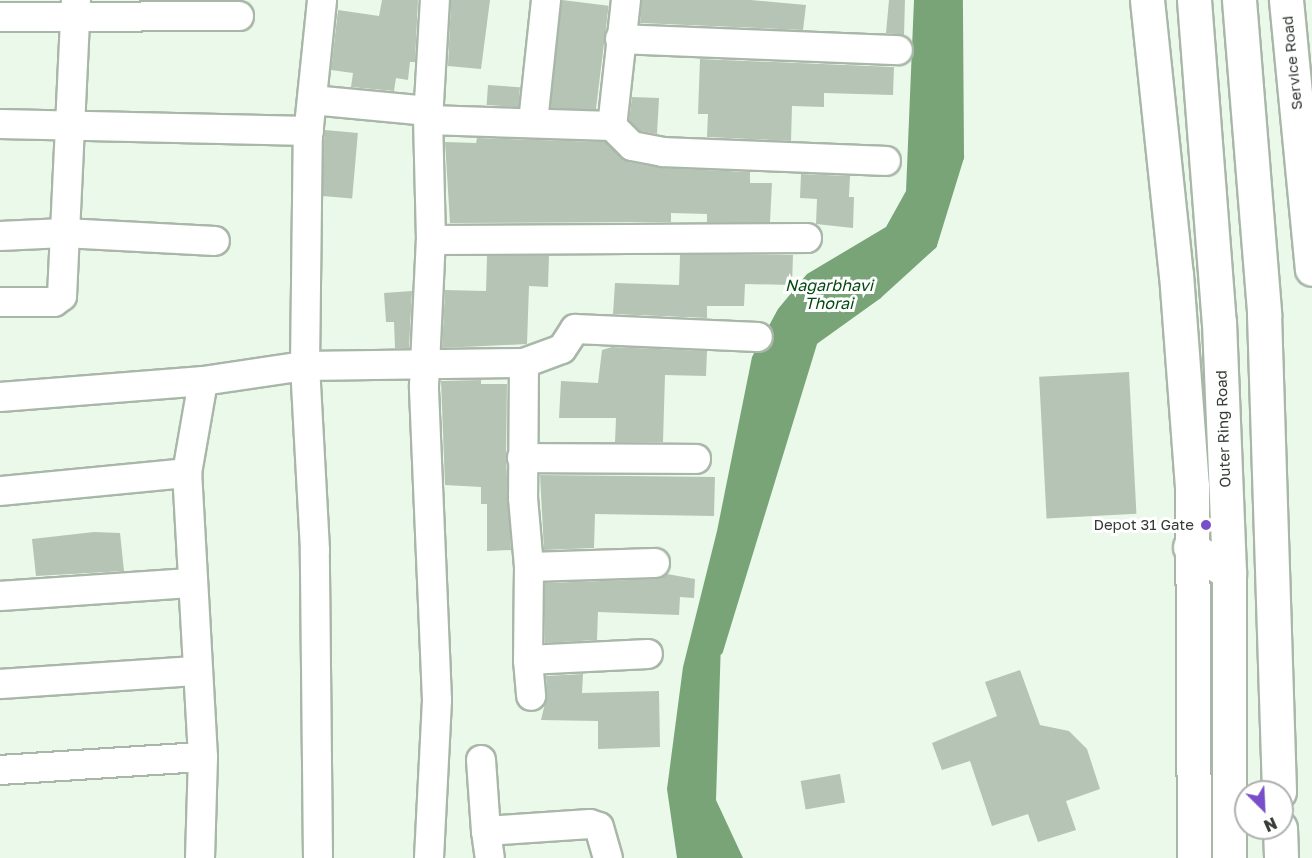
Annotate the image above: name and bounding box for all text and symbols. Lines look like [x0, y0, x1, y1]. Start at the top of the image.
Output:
street label: Service Road [1278, 15, 1306, 111]
water label: Nagarbhavi Thorai [785, 275, 873, 313]
street label: Outer Ring Road [1212, 370, 1234, 488]
place label: Depot 31 Gate [1093, 516, 1194, 534]
marker: Depot 31 Gate [1199, 518, 1213, 532]
north arrow [1234, 780, 1294, 840]
text: N [1261, 813, 1280, 836]

